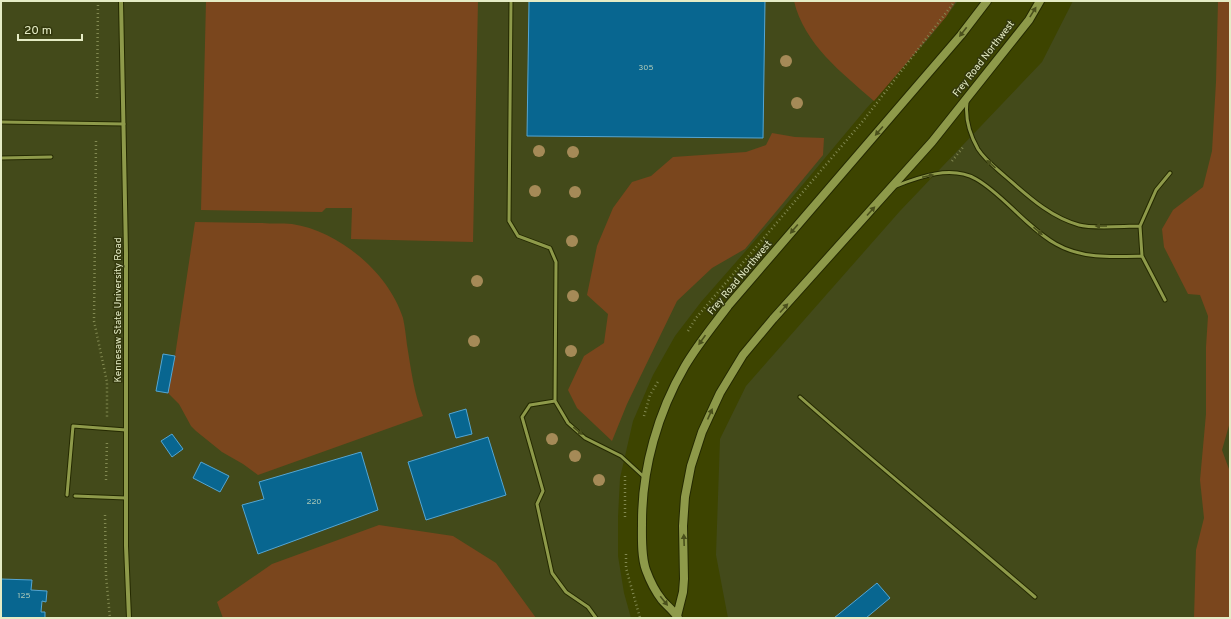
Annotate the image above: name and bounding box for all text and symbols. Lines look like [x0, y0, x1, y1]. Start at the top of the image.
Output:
one-way arrow [1030, 6, 1037, 18]
scale bar [18, 16, 82, 42]
street label: Frey Road Northwest [950, 18, 1018, 100]
text: 20 m [24, 23, 52, 39]
one-way arrow [959, 27, 968, 38]
house number: 305 [639, 63, 653, 73]
one-way arrow [874, 126, 883, 136]
one-way arrow [986, 159, 996, 169]
one-way arrow [921, 172, 934, 178]
one-way arrow [866, 206, 875, 216]
one-way arrow [1094, 223, 1107, 229]
one-way arrow [790, 224, 799, 235]
one-way arrow [1032, 226, 1043, 235]
street label: Kennesaw State University Road [112, 237, 125, 383]
street label: Frey Road Northwest [705, 238, 775, 318]
one-way arrow [779, 303, 788, 312]
one-way arrow [698, 335, 706, 345]
one-way arrow [707, 408, 713, 419]
one-way arrow [573, 427, 583, 436]
house number: 220 [307, 497, 321, 507]
one-way arrow [681, 533, 687, 546]
house number: 125 [18, 591, 30, 601]
one-way arrow [659, 595, 668, 606]

